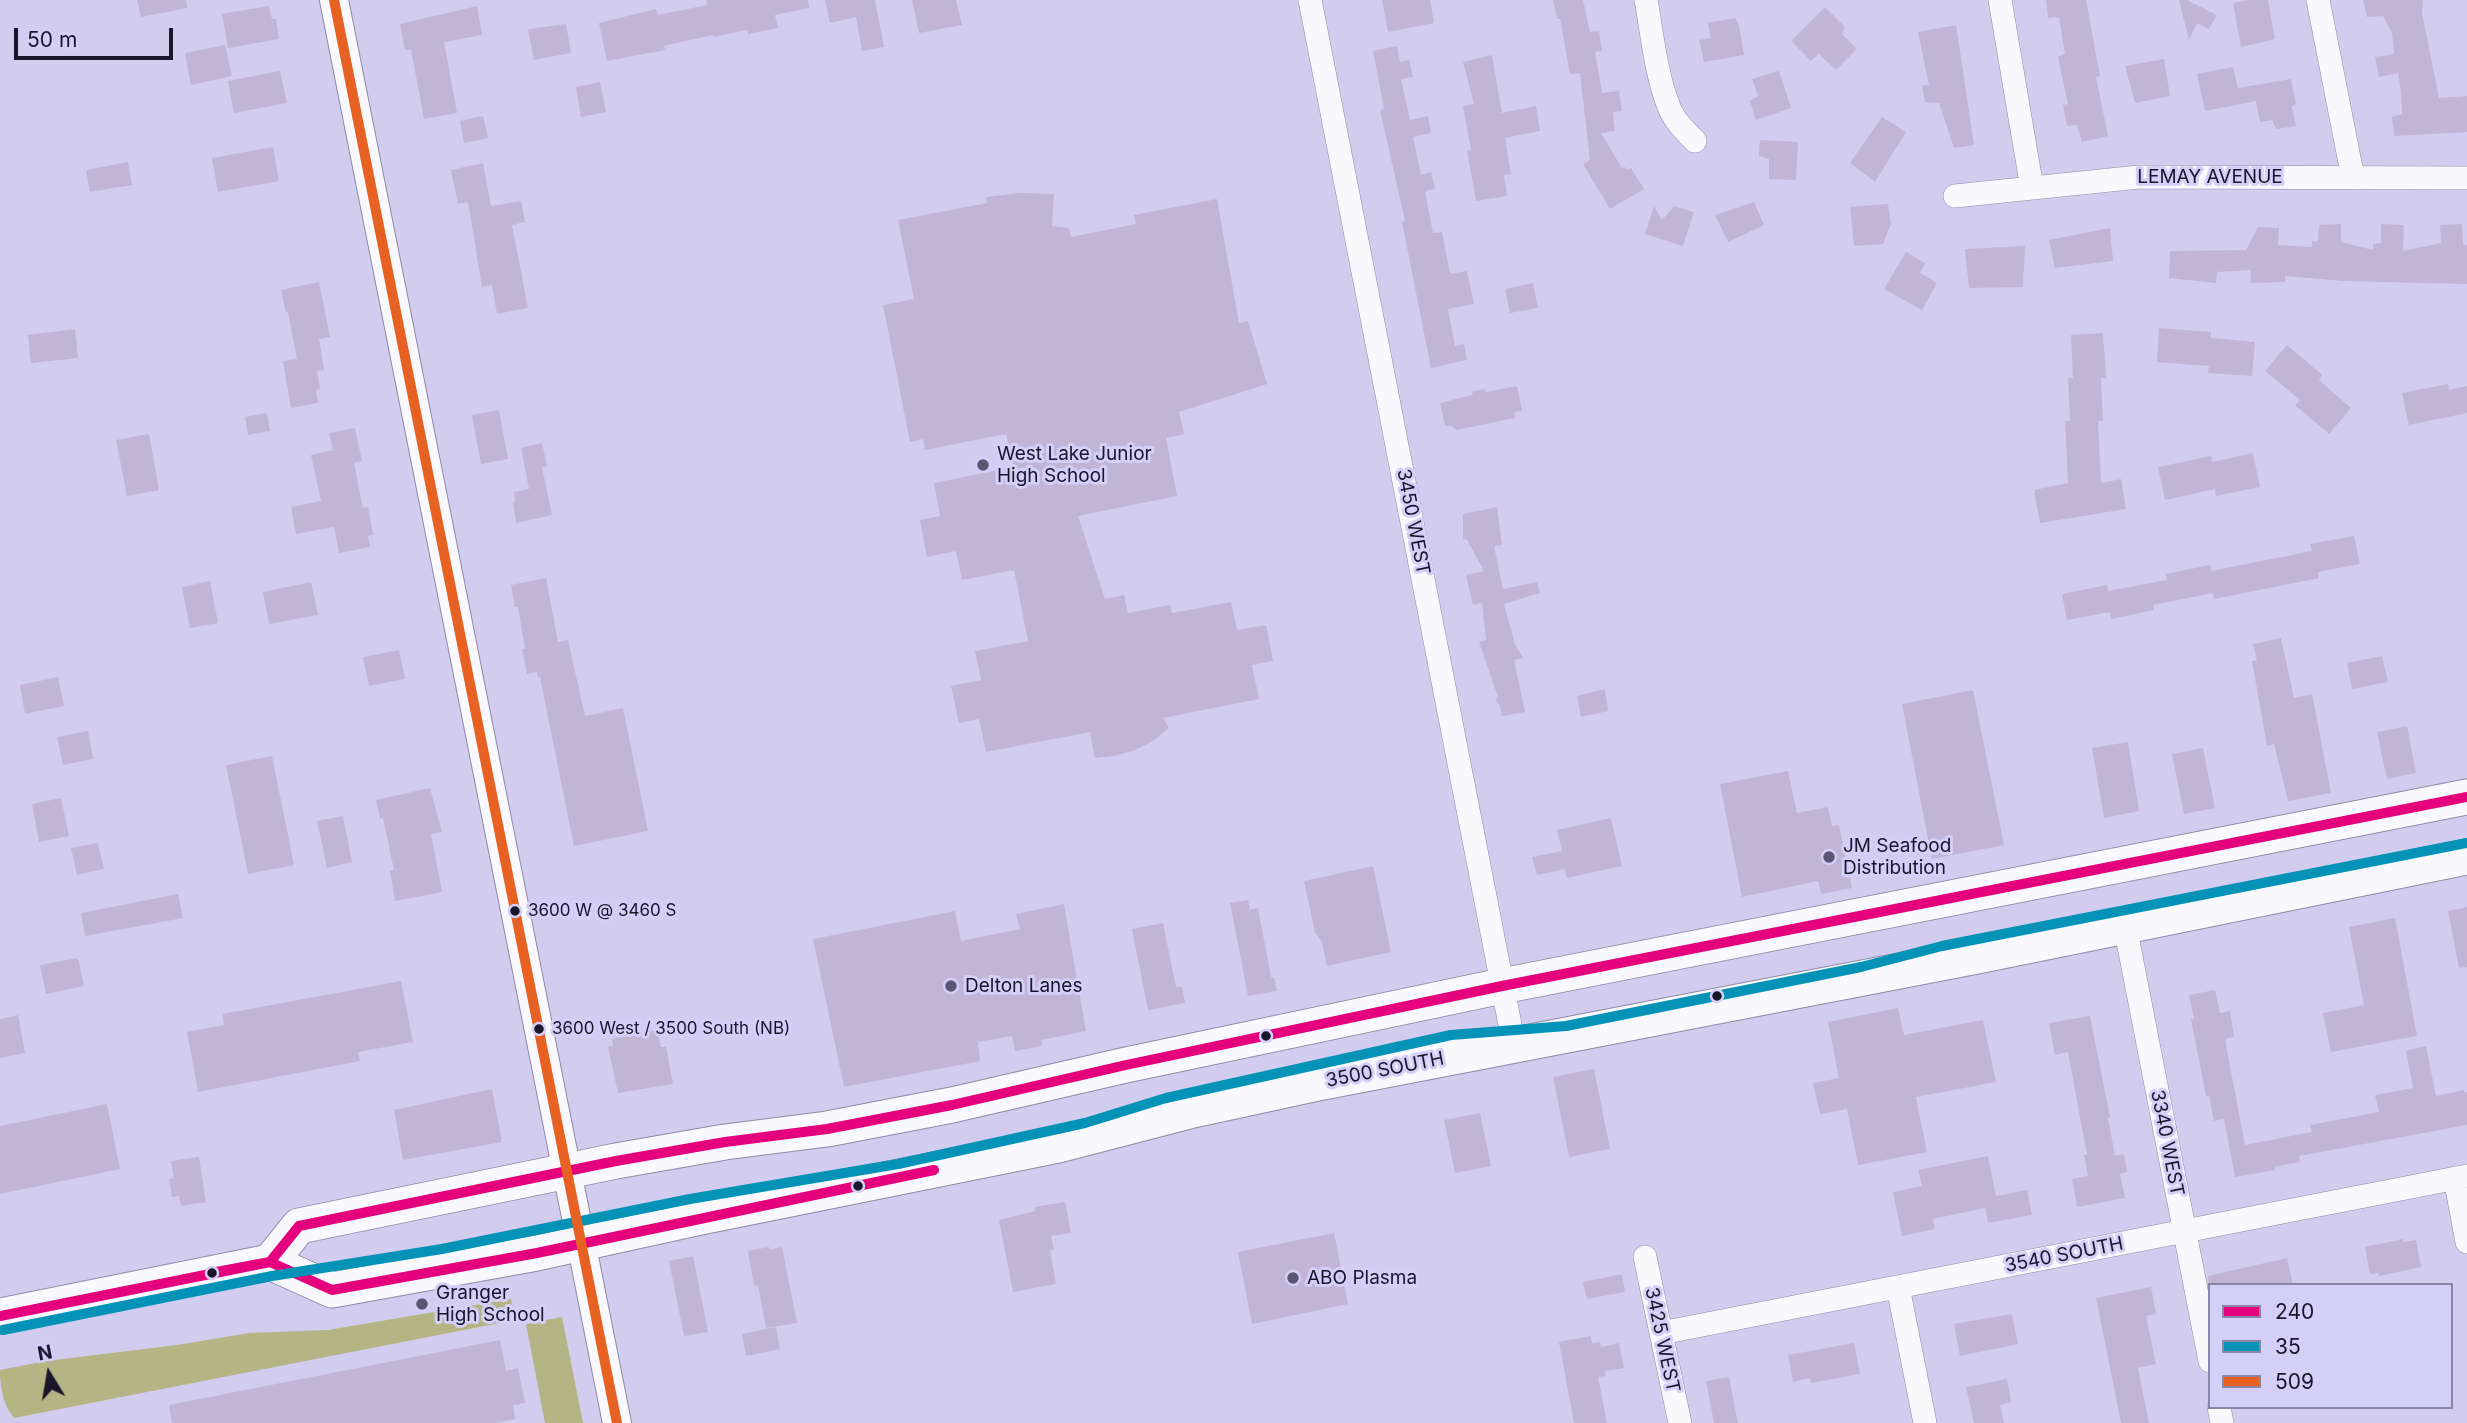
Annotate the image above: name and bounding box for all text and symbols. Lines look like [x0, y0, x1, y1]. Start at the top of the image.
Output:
scale bar [18, 14, 177, 58]
text: 50 m [27, 27, 77, 52]
street label: LEMAY AVENUE [2137, 166, 2283, 188]
place label: West Lake Junior High School [997, 443, 1152, 487]
marker: West Lake Junior High School [975, 457, 991, 473]
street label: 3450 WEST [1392, 467, 1434, 577]
place label: JM Seafood Distribution [1843, 835, 1951, 879]
marker: JM Seafood Distribution [1821, 849, 1837, 865]
place label: 3600 W @ 3460 S [528, 901, 676, 921]
marker: 3600 W @ 3460 S [508, 904, 522, 918]
place label: Delton Lanes [965, 975, 1082, 997]
marker: Delton Lanes [943, 978, 959, 994]
unlabelled marker [1710, 989, 1724, 1003]
place label: 3600 West / 3500 South (NB) [552, 1019, 790, 1039]
marker: 3600 West / 3500 South (NB) [532, 1022, 546, 1036]
unlabelled marker [1259, 1029, 1273, 1043]
street label: 3500 SOUTH [1324, 1047, 1446, 1093]
street label: 3340 WEST [2146, 1088, 2188, 1198]
unlabelled marker [851, 1179, 865, 1193]
street label: 3540 SOUTH [2003, 1232, 2125, 1278]
unlabelled marker [205, 1266, 219, 1280]
place label: ABO Plasma [1307, 1267, 1417, 1289]
marker: ABO Plasma [1285, 1270, 1301, 1286]
place label: Granger High School [436, 1282, 545, 1326]
legend [2208, 1283, 2453, 1409]
street label: 3425 WEST [1640, 1285, 1684, 1395]
marker: Granger High School [414, 1296, 430, 1312]
text: 240 [2275, 1299, 2314, 1324]
text: 35 [2275, 1334, 2301, 1359]
north arrow [14, 1339, 84, 1409]
text: N [36, 1340, 54, 1366]
text: 509 [2275, 1369, 2314, 1394]

